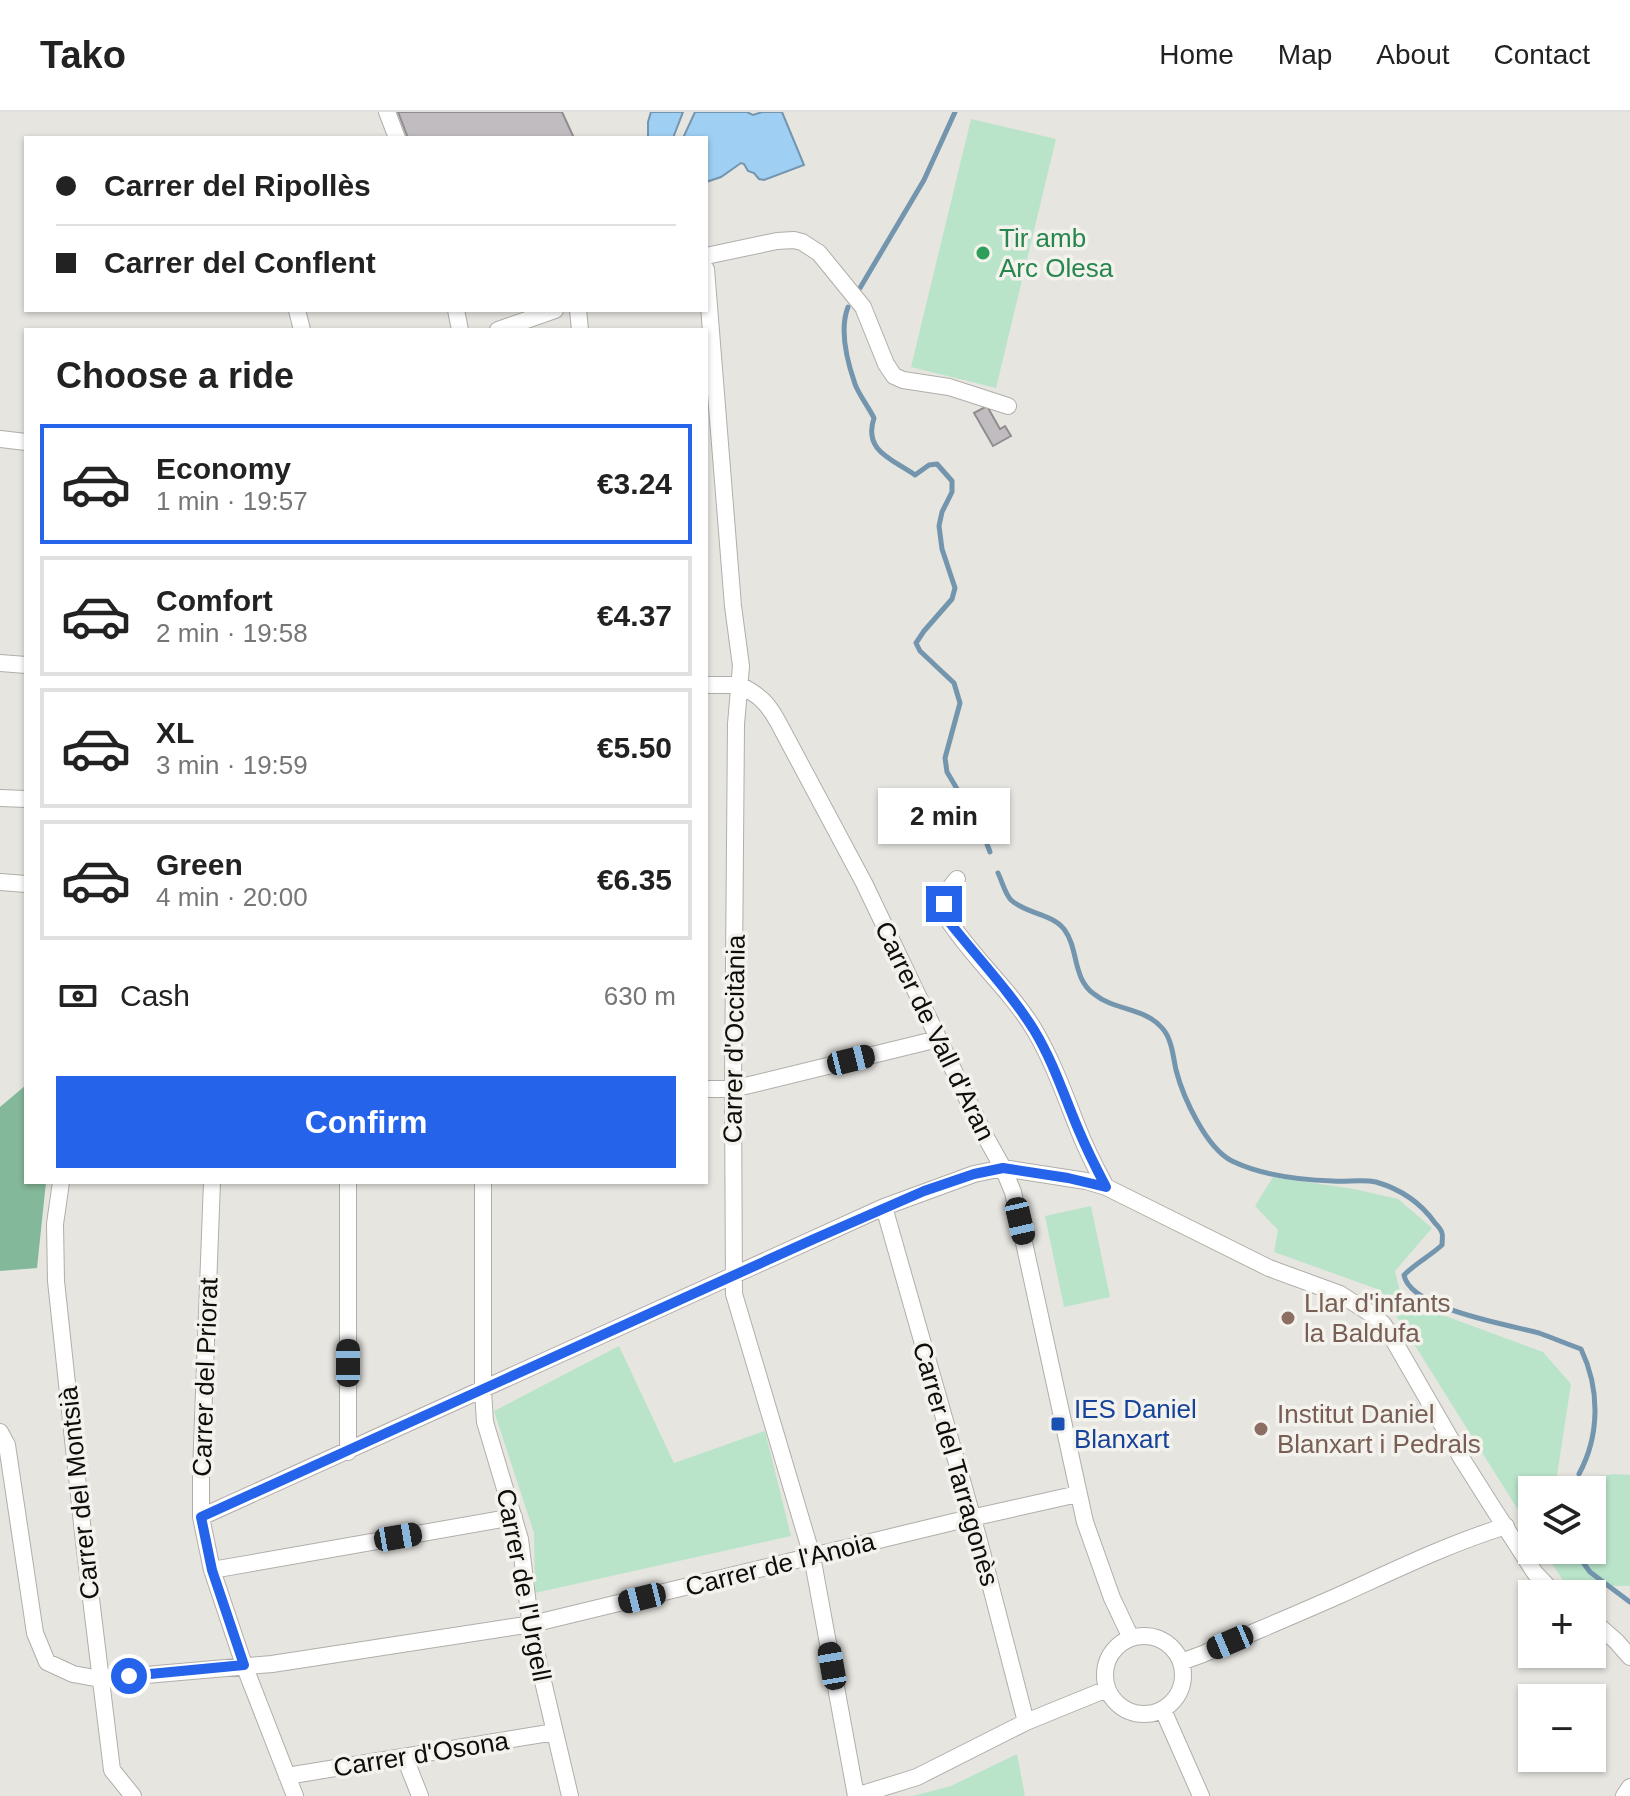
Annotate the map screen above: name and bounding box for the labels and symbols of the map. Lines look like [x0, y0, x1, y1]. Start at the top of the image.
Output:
place label: Tir amb Arc Olesa [999, 223, 1114, 283]
marker: Tir amb Arc Olesa [974, 244, 992, 262]
callout: 2 min [878, 788, 1010, 844]
route end [926, 886, 962, 922]
street label: Carrer de Vall d'Aran [869, 917, 1001, 1145]
street label: Carrer d'Occitània [717, 934, 751, 1144]
car [825, 1043, 877, 1077]
car [1003, 1195, 1037, 1247]
street label: Carrer del Priorat [187, 1276, 223, 1477]
place label: Llar d'infants la Baldufa [1304, 1288, 1451, 1348]
marker: Llar d'infants la Baldufa [1279, 1309, 1297, 1327]
car [336, 1339, 360, 1387]
street label: Carrer del Tarragonès [907, 1339, 1005, 1589]
street label: Carrer del Montsià [53, 1385, 105, 1601]
place label: IES Daniel Blanxart [1074, 1394, 1197, 1454]
place label: Institut Daniel Blanxart i Pedrals [1277, 1399, 1481, 1459]
marker: IES Daniel Blanxart [1049, 1415, 1067, 1433]
marker: Institut Daniel Blanxart i Pedrals [1252, 1420, 1270, 1438]
street label: Carrer de l'Urgell [491, 1486, 557, 1684]
car [372, 1521, 424, 1553]
street label: Carrer de l'Anoia [682, 1526, 878, 1602]
car [616, 1581, 668, 1615]
car [1203, 1622, 1257, 1662]
car [816, 1640, 848, 1692]
route start [111, 1658, 147, 1694]
street label: Carrer d'Osona [331, 1725, 511, 1783]

